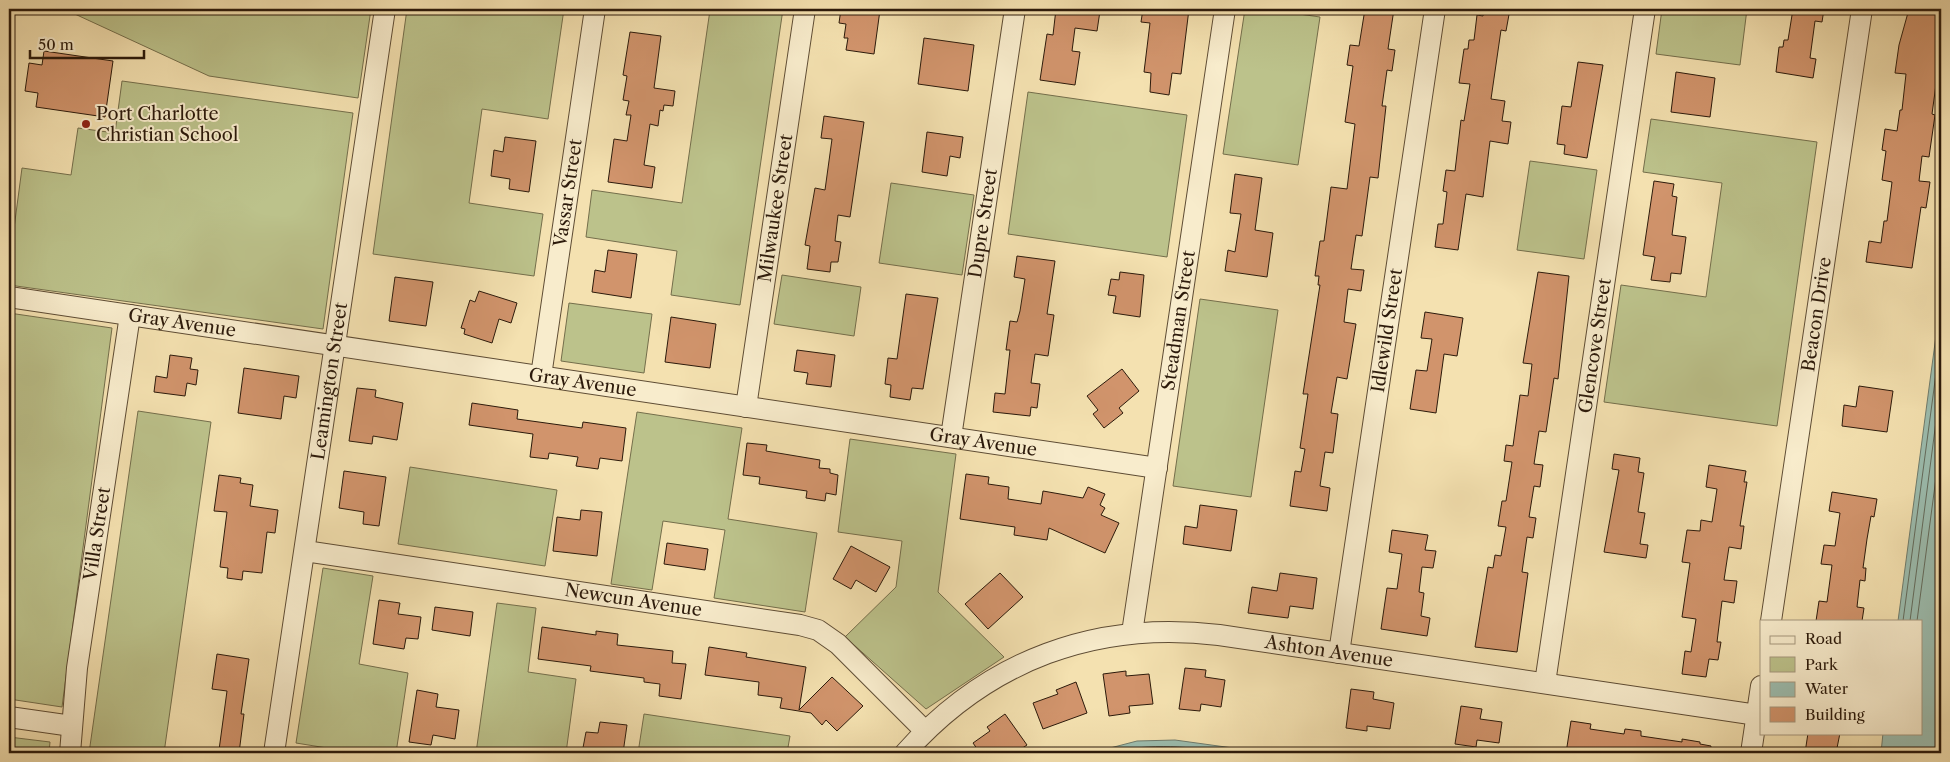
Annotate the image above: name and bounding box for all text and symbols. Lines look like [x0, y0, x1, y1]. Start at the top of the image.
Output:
scale bar [30, 28, 144, 60]
text: 50 m [38, 35, 74, 54]
place label: Port Charlotte Christian School [96, 103, 238, 146]
marker: Port Charlotte Christian School [80, 118, 92, 130]
street label: Milwaukee Street [754, 132, 797, 284]
street label: Vassar Street [549, 137, 587, 250]
street label: Dupre Street [964, 167, 1002, 279]
street label: Steadman Street [1157, 248, 1200, 392]
street label: Beacon Drive [1797, 256, 1836, 373]
street label: Idlewild Street [1367, 266, 1407, 394]
street label: Glencove Street [1574, 276, 1616, 415]
street label: Leamington Street [307, 300, 352, 461]
street label: Gray Avenue [127, 304, 237, 342]
street label: Gray Avenue [527, 364, 638, 401]
street label: Gray Avenue [928, 423, 1039, 461]
street label: Villa Street [79, 485, 115, 583]
street label: Newcun Avenue [563, 579, 704, 621]
legend [1760, 620, 1922, 734]
text: Road [1805, 629, 1842, 648]
street label: Ashton Avenue [1262, 631, 1395, 672]
text: Park [1805, 655, 1839, 674]
text: Water [1804, 679, 1849, 698]
text: Building [1805, 705, 1865, 724]

